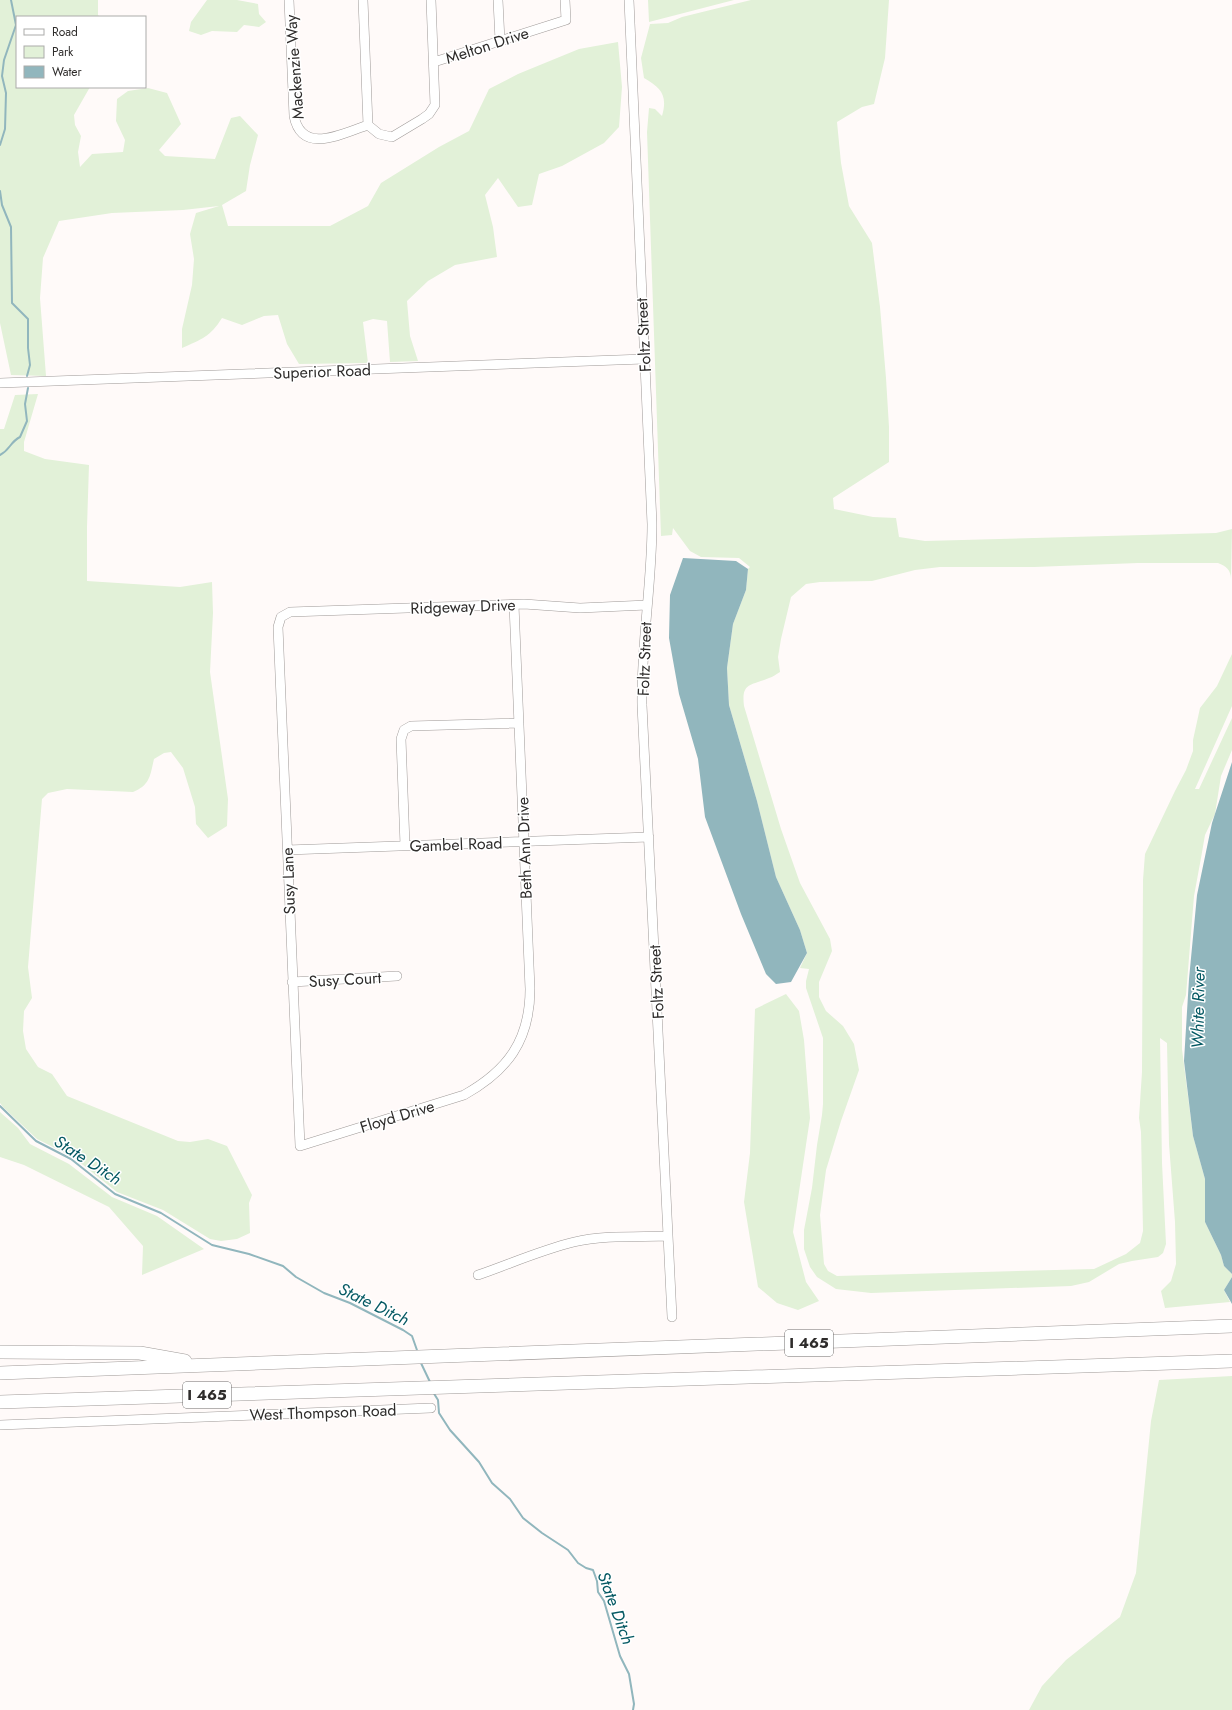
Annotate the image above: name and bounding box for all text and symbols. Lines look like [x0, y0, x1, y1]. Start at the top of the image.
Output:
street label: Mackenzie Way [279, 13, 310, 120]
legend [16, 16, 146, 88]
street label: Melton Drive [443, 21, 532, 70]
text: Road [52, 23, 78, 41]
text: Park [52, 43, 74, 61]
text: Water [52, 63, 83, 81]
street label: Foltz Street [630, 297, 657, 373]
street label: Superior Road [273, 358, 371, 385]
street label: Ridgeway Drive [410, 593, 516, 620]
street label: Foltz Street [632, 621, 657, 696]
street label: Beth Ann Drive [511, 797, 538, 899]
street label: Gambel Road [409, 831, 503, 858]
street label: Susy Lane [276, 847, 301, 915]
street label: Foltz Street [643, 944, 670, 1020]
street label: Susy Court [308, 966, 382, 993]
water label: White River [1185, 966, 1211, 1049]
street label: Floyd Drive [357, 1094, 437, 1139]
water label: State Ditch [50, 1129, 126, 1191]
water label: State Ditch [335, 1277, 413, 1331]
road number: I 465 [785, 1330, 833, 1356]
road number: I 465 [183, 1382, 231, 1408]
street label: West Thompson Road [249, 1398, 397, 1427]
water label: State Ditch [592, 1568, 640, 1648]

